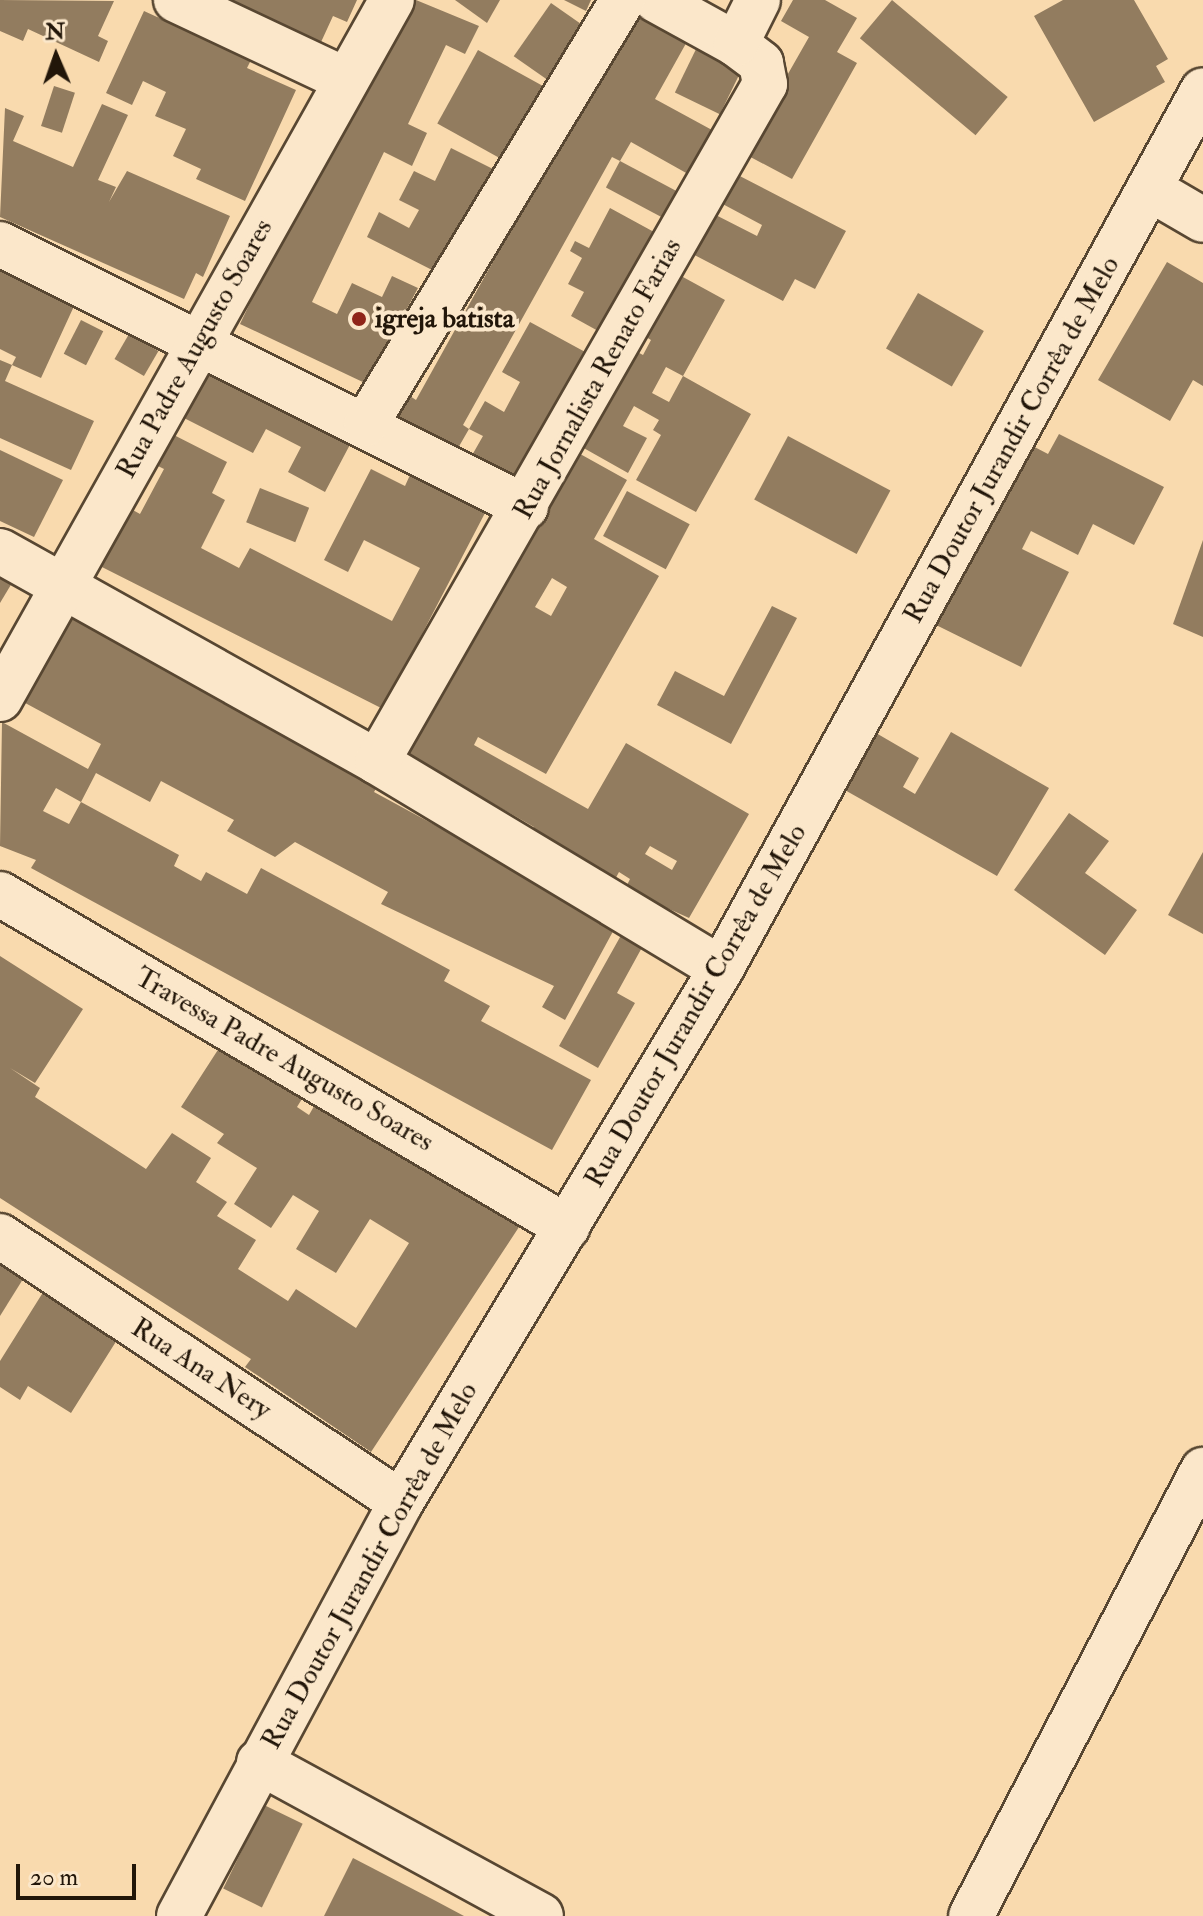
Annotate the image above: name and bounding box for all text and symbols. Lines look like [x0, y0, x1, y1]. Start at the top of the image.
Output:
north arrow [16, 16, 96, 96]
text: N [45, 18, 65, 46]
street label: Rua Padre Augusto Soares [110, 213, 280, 485]
street label: Rua Jornalista Renato Farias [507, 233, 689, 525]
street label: Rua Doutor Jurandir Corrêa de Melo [897, 251, 1127, 629]
place label: igreja batista [375, 302, 514, 336]
marker: igreja batista [350, 310, 368, 328]
street label: Rua Doutor Jurandir Corrêa de Melo [578, 818, 814, 1194]
street label: Travessa Padre Augusto Soares [129, 961, 439, 1159]
street label: Rua Ana Nery [125, 1311, 277, 1427]
street label: Rua Doutor Jurandir Corrêa de Melo [255, 1377, 485, 1755]
scale bar [20, 1848, 140, 1898]
text: 20 m [30, 1862, 78, 1893]

